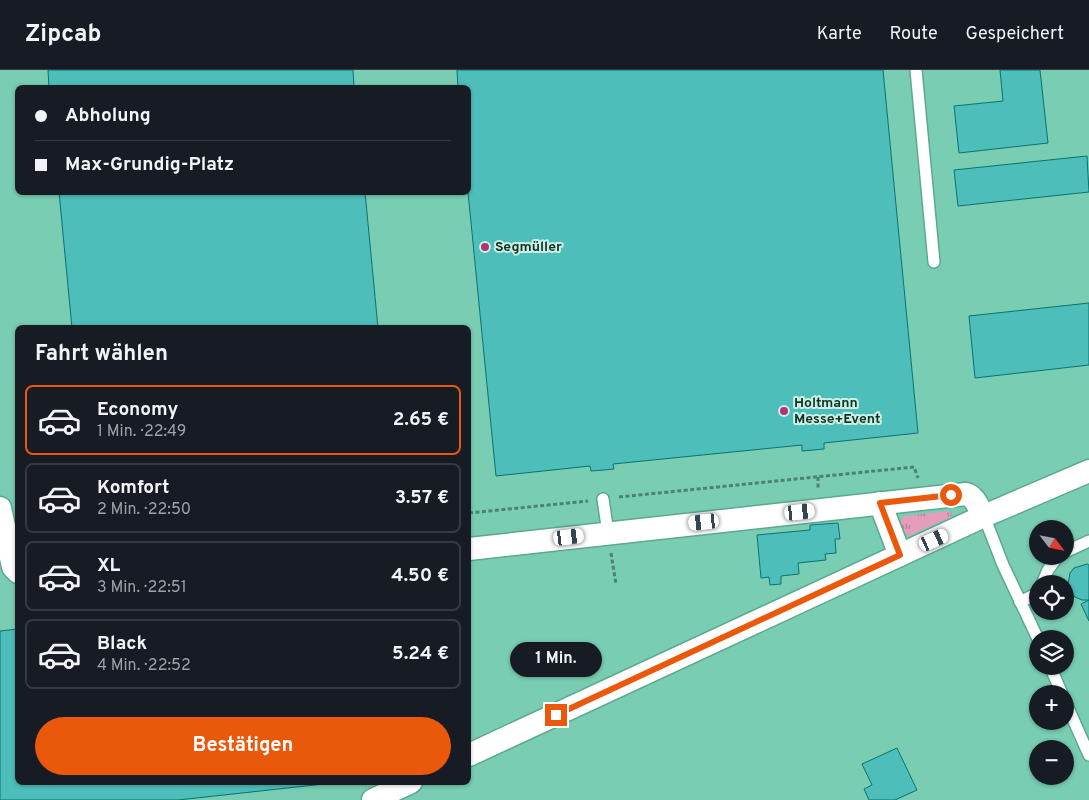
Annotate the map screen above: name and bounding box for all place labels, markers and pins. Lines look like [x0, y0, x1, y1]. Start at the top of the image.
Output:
place label: Segmüller [495, 239, 562, 256]
marker: Segmüller [479, 241, 491, 253]
place label: Holtmann Messe+Event [794, 395, 880, 428]
marker: Holtmann Messe+Event [778, 405, 790, 417]

